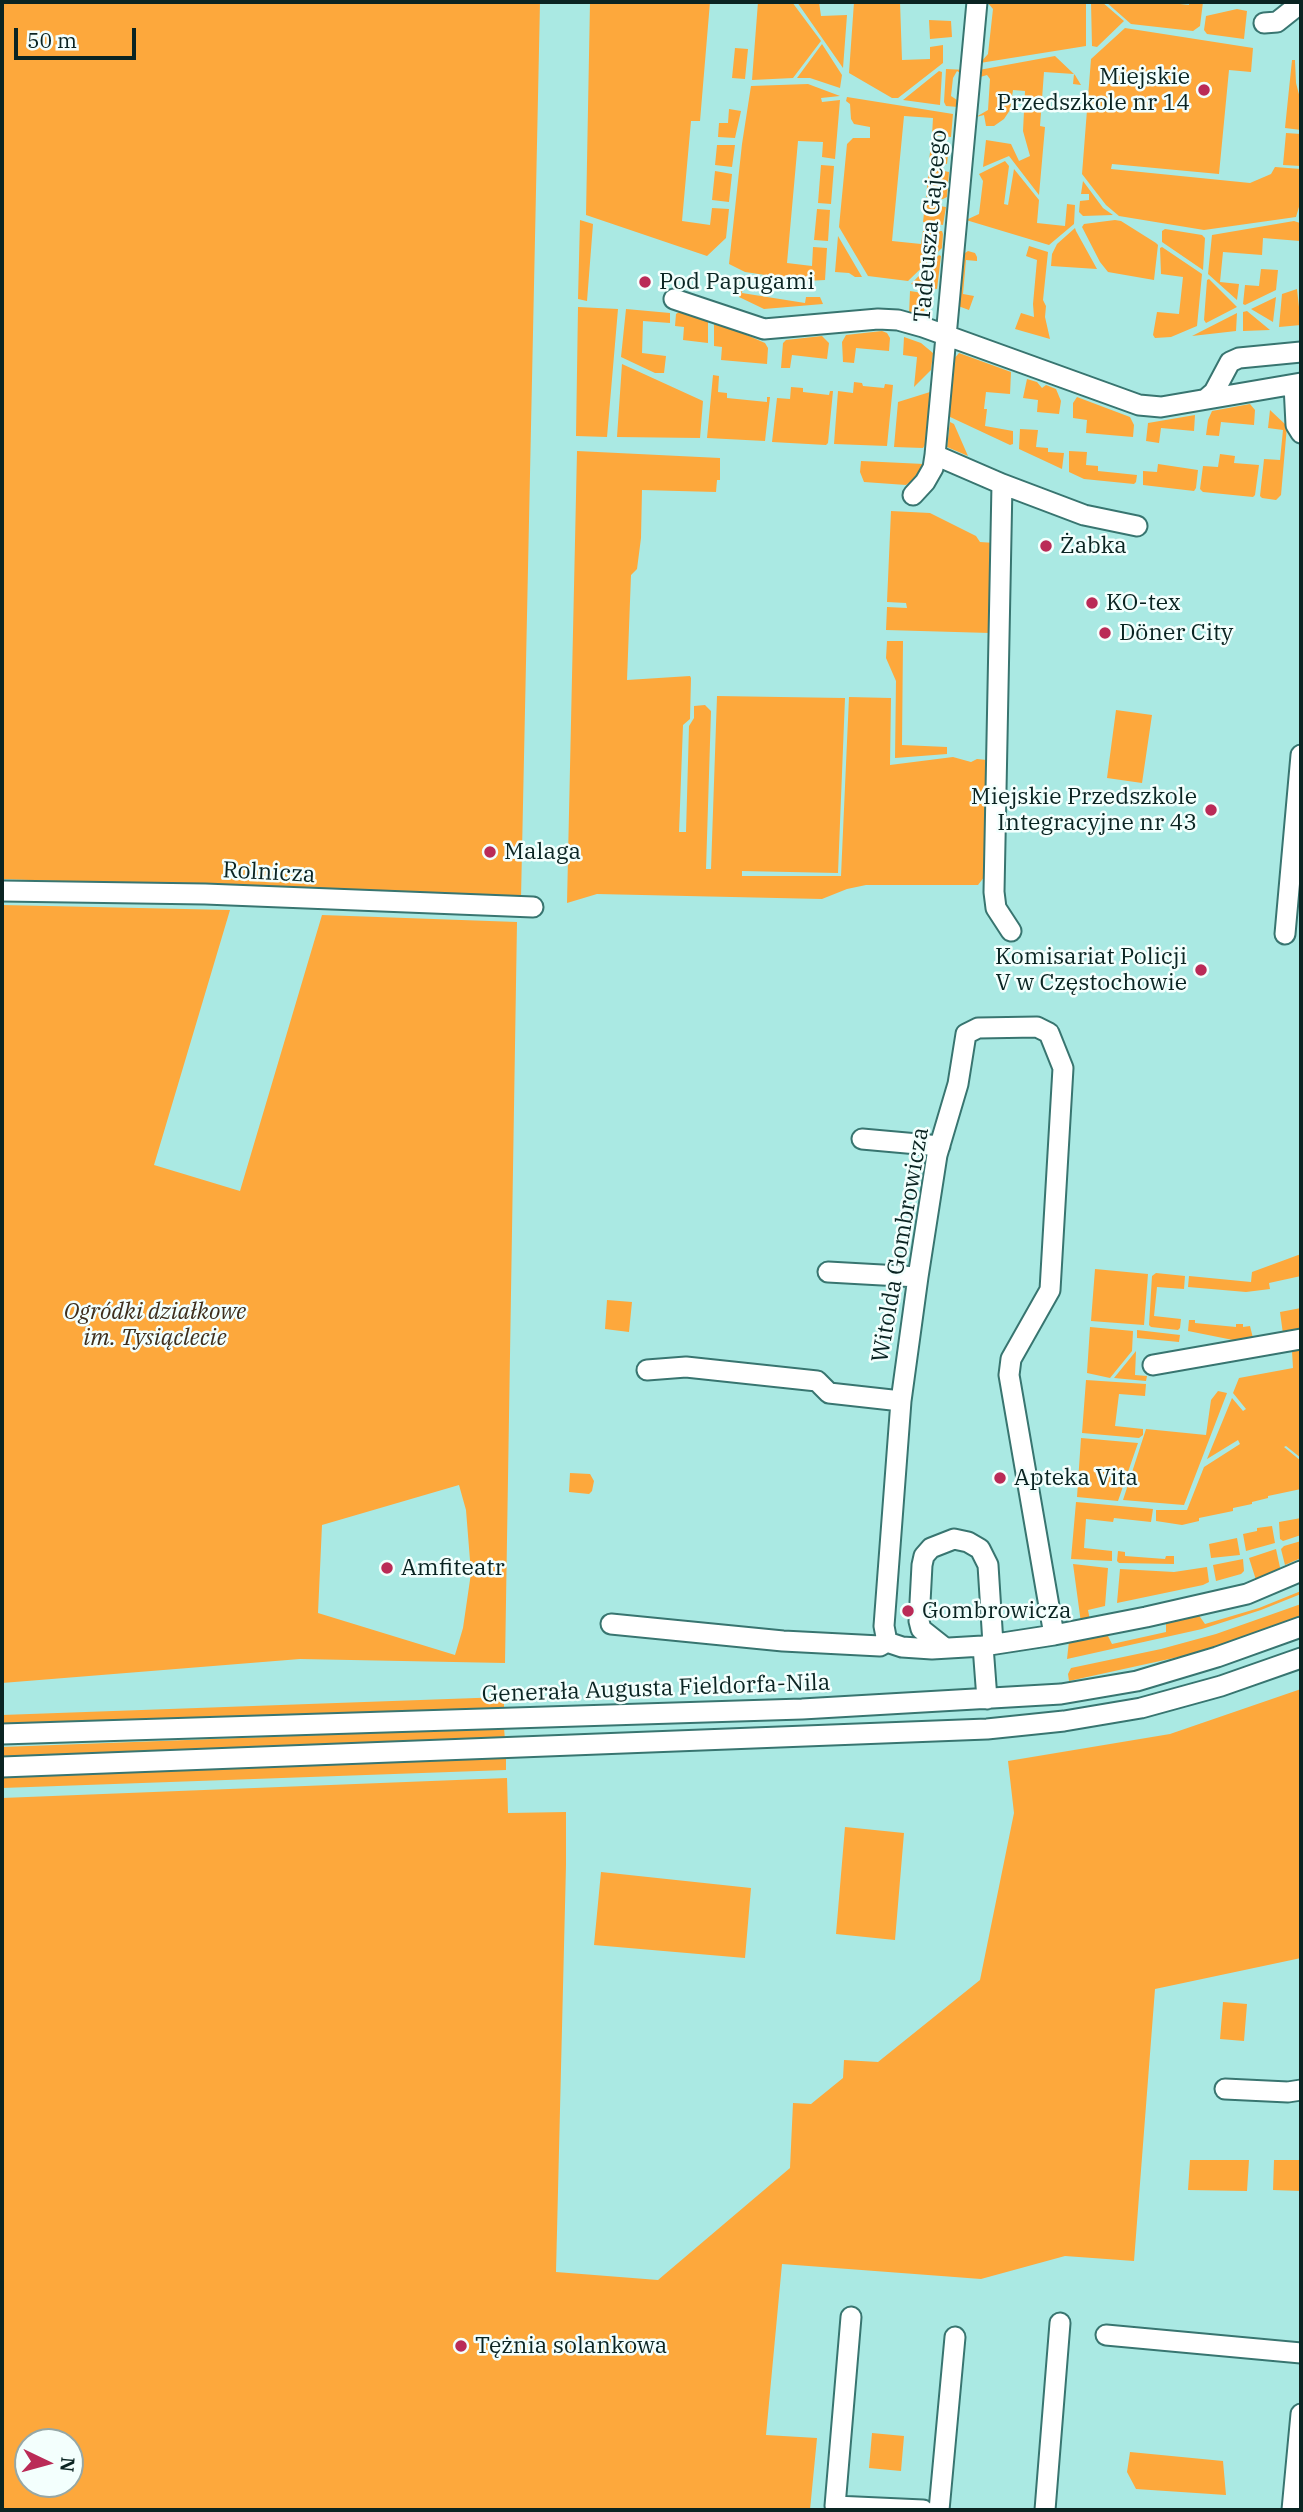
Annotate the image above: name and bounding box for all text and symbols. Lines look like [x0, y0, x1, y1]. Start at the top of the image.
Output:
scale bar [18, 14, 140, 58]
text: 50 m [27, 26, 77, 54]
place label: Miejskie Przedszkole nr 14 [997, 63, 1190, 117]
marker: Miejskie Przedszkole nr 14 [1196, 82, 1212, 98]
street label: Tadeusza Gajcego [909, 129, 953, 323]
place label: Pod Papugami [659, 268, 815, 296]
marker: Pod Papugami [637, 274, 653, 290]
place label: Żabka [1060, 532, 1127, 560]
marker: Żabka [1038, 538, 1054, 554]
place label: KO-tex [1106, 589, 1181, 617]
marker: KO-tex [1084, 595, 1100, 611]
place label: Döner City [1119, 619, 1233, 647]
marker: Döner City [1097, 625, 1113, 641]
place label: Miejskie Przedszkole Integracyjne nr 43 [971, 783, 1197, 837]
marker: Miejskie Przedszkole Integracyjne nr 43 [1203, 802, 1219, 818]
place label: Malaga [504, 838, 581, 866]
marker: Malaga [482, 844, 498, 860]
street label: Rolnicza [222, 857, 316, 889]
place label: Komisariat Policji V w Częstochowie [995, 943, 1187, 997]
marker: Komisariat Policji V w Częstochowie [1193, 962, 1209, 978]
street label: Witolda Gombrowicza [867, 1125, 935, 1365]
park label: Ogródki działkowe im. Tysiąclecie [64, 1298, 246, 1352]
place label: Apteka Vita [1014, 1464, 1138, 1492]
marker: Apteka Vita [992, 1470, 1008, 1486]
place label: Amfiteatr [401, 1554, 505, 1582]
marker: Amfiteatr [379, 1560, 395, 1576]
place label: Gombrowicza [922, 1597, 1071, 1625]
marker: Gombrowicza [900, 1603, 916, 1619]
street label: Generała Augusta Fieldorfa-Nila [481, 1669, 831, 1709]
place label: Tężnia solankowa [475, 2332, 667, 2360]
marker: Tężnia solankowa [453, 2338, 469, 2354]
north arrow [14, 2428, 84, 2498]
text: N [55, 2456, 81, 2473]

